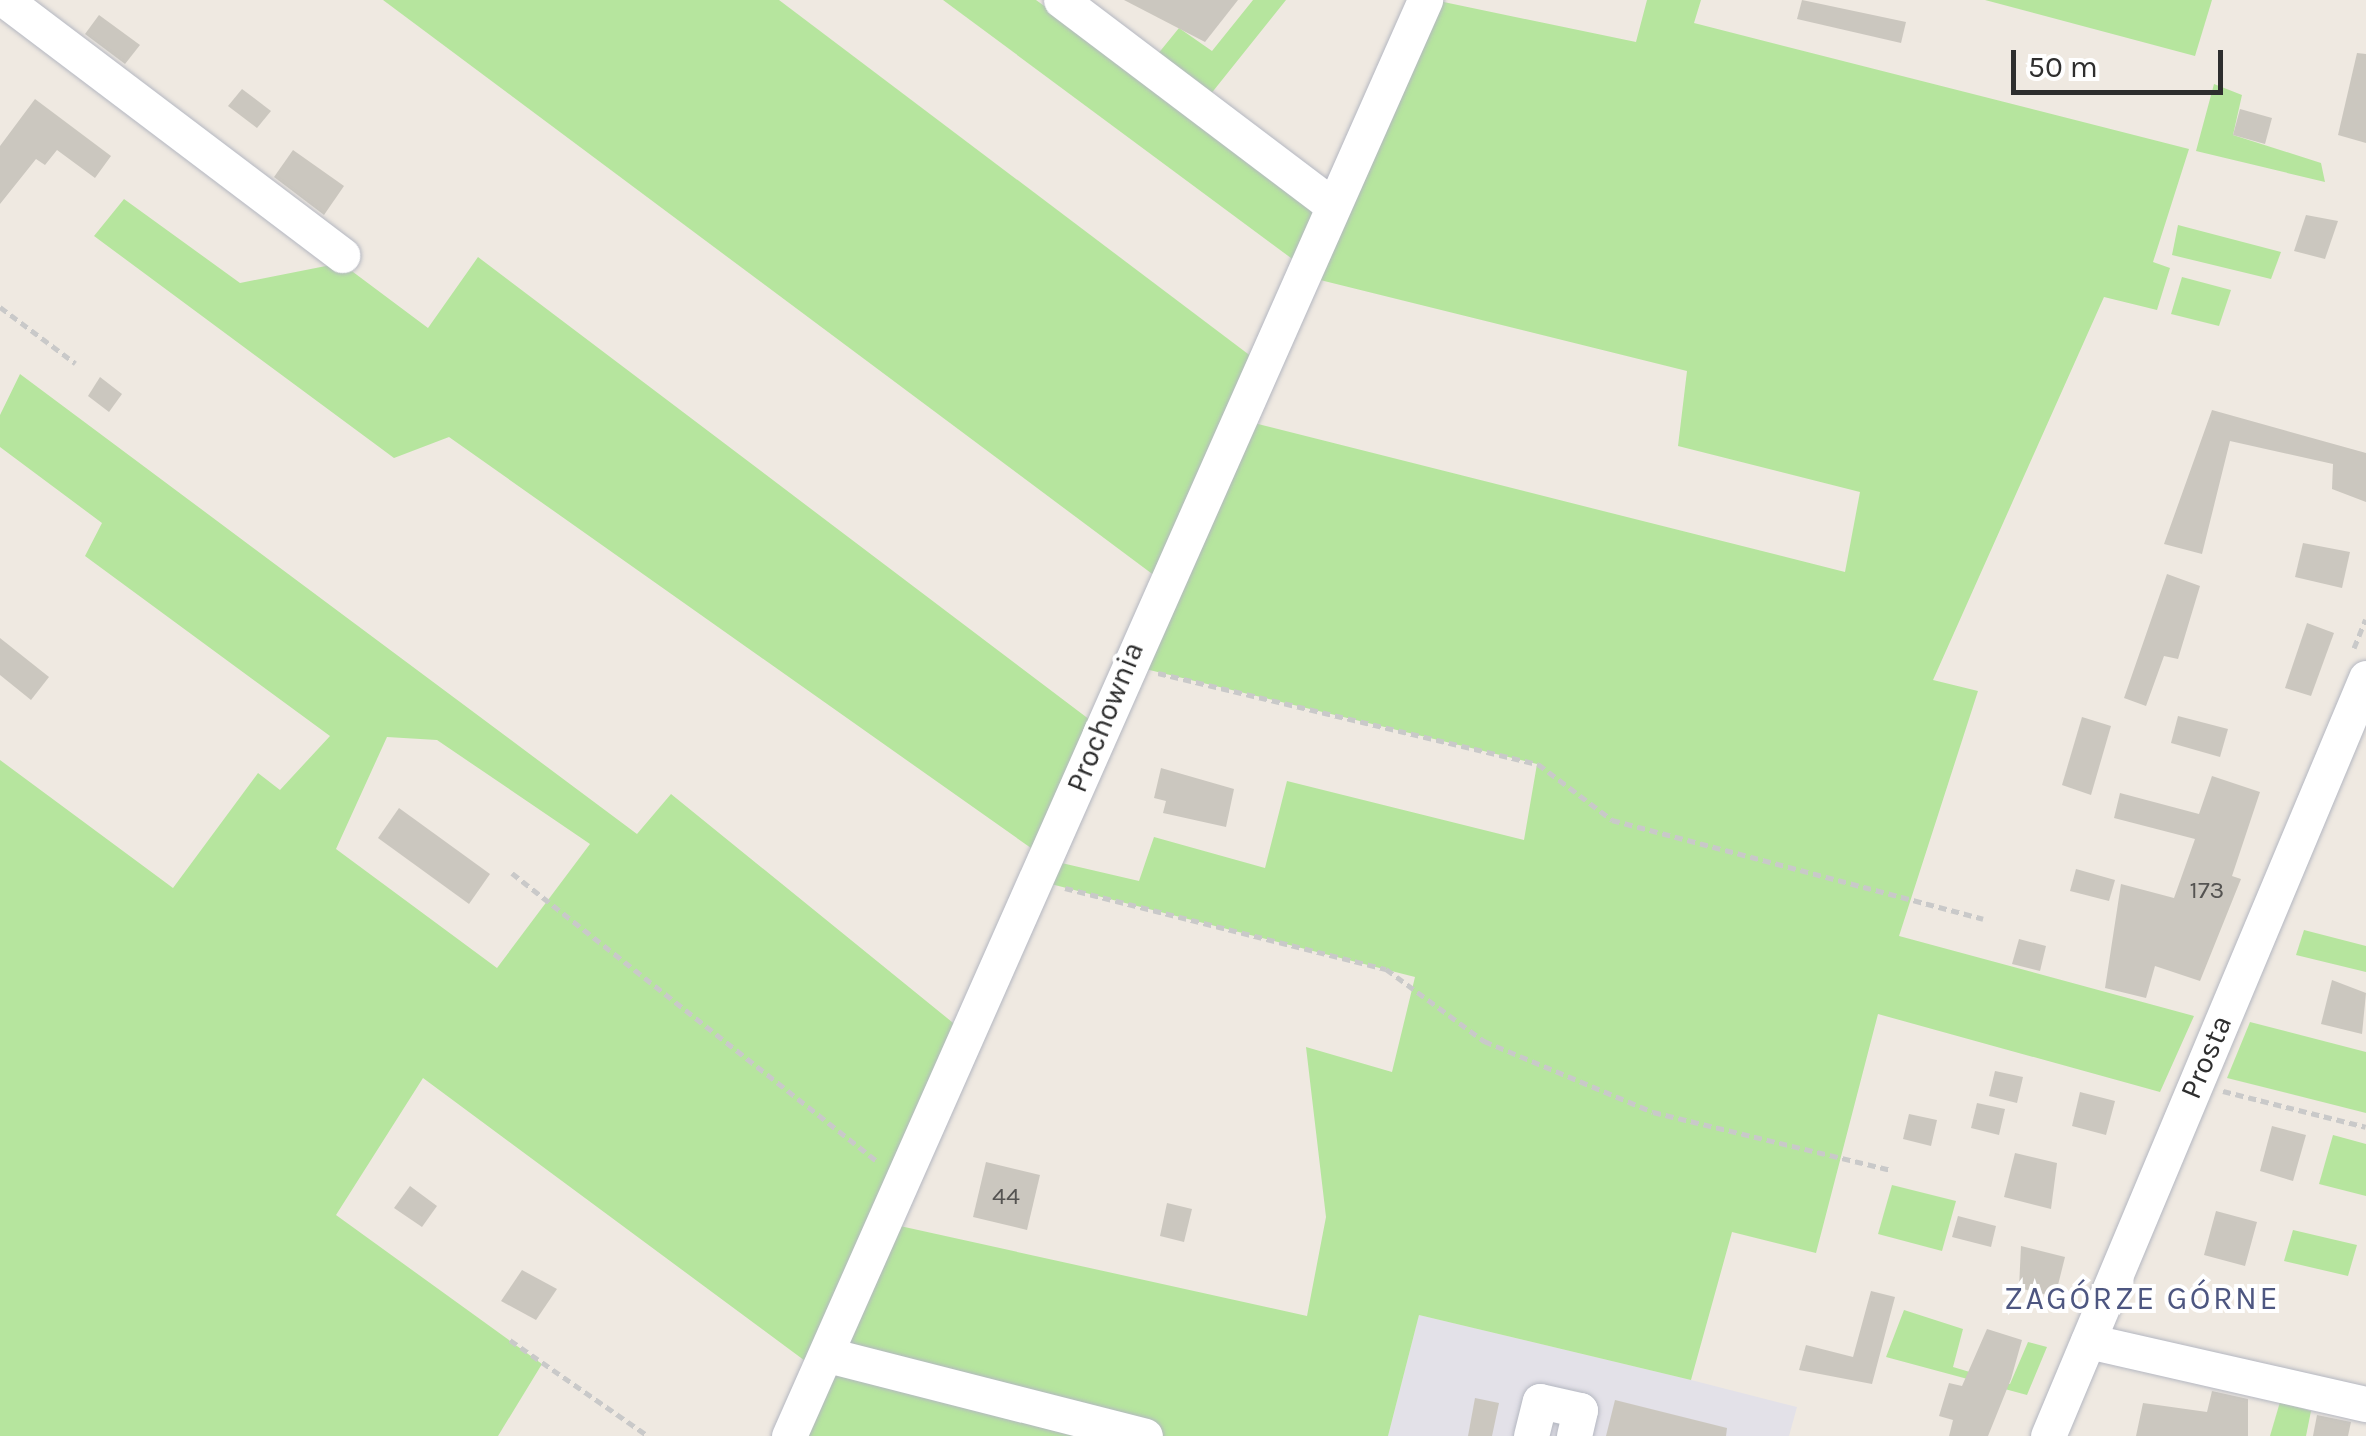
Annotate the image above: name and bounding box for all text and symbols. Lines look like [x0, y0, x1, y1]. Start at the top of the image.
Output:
scale bar [2016, 30, 2228, 92]
text: 50 m [2028, 49, 2098, 85]
street label: Prochownia [1059, 636, 1151, 798]
house number: 173 [2190, 875, 2224, 905]
street label: Prosta [2172, 1010, 2240, 1104]
house number: 44 [992, 1181, 1020, 1211]
district label: ZAGÓRZE GÓRNE [2004, 1280, 2280, 1318]

